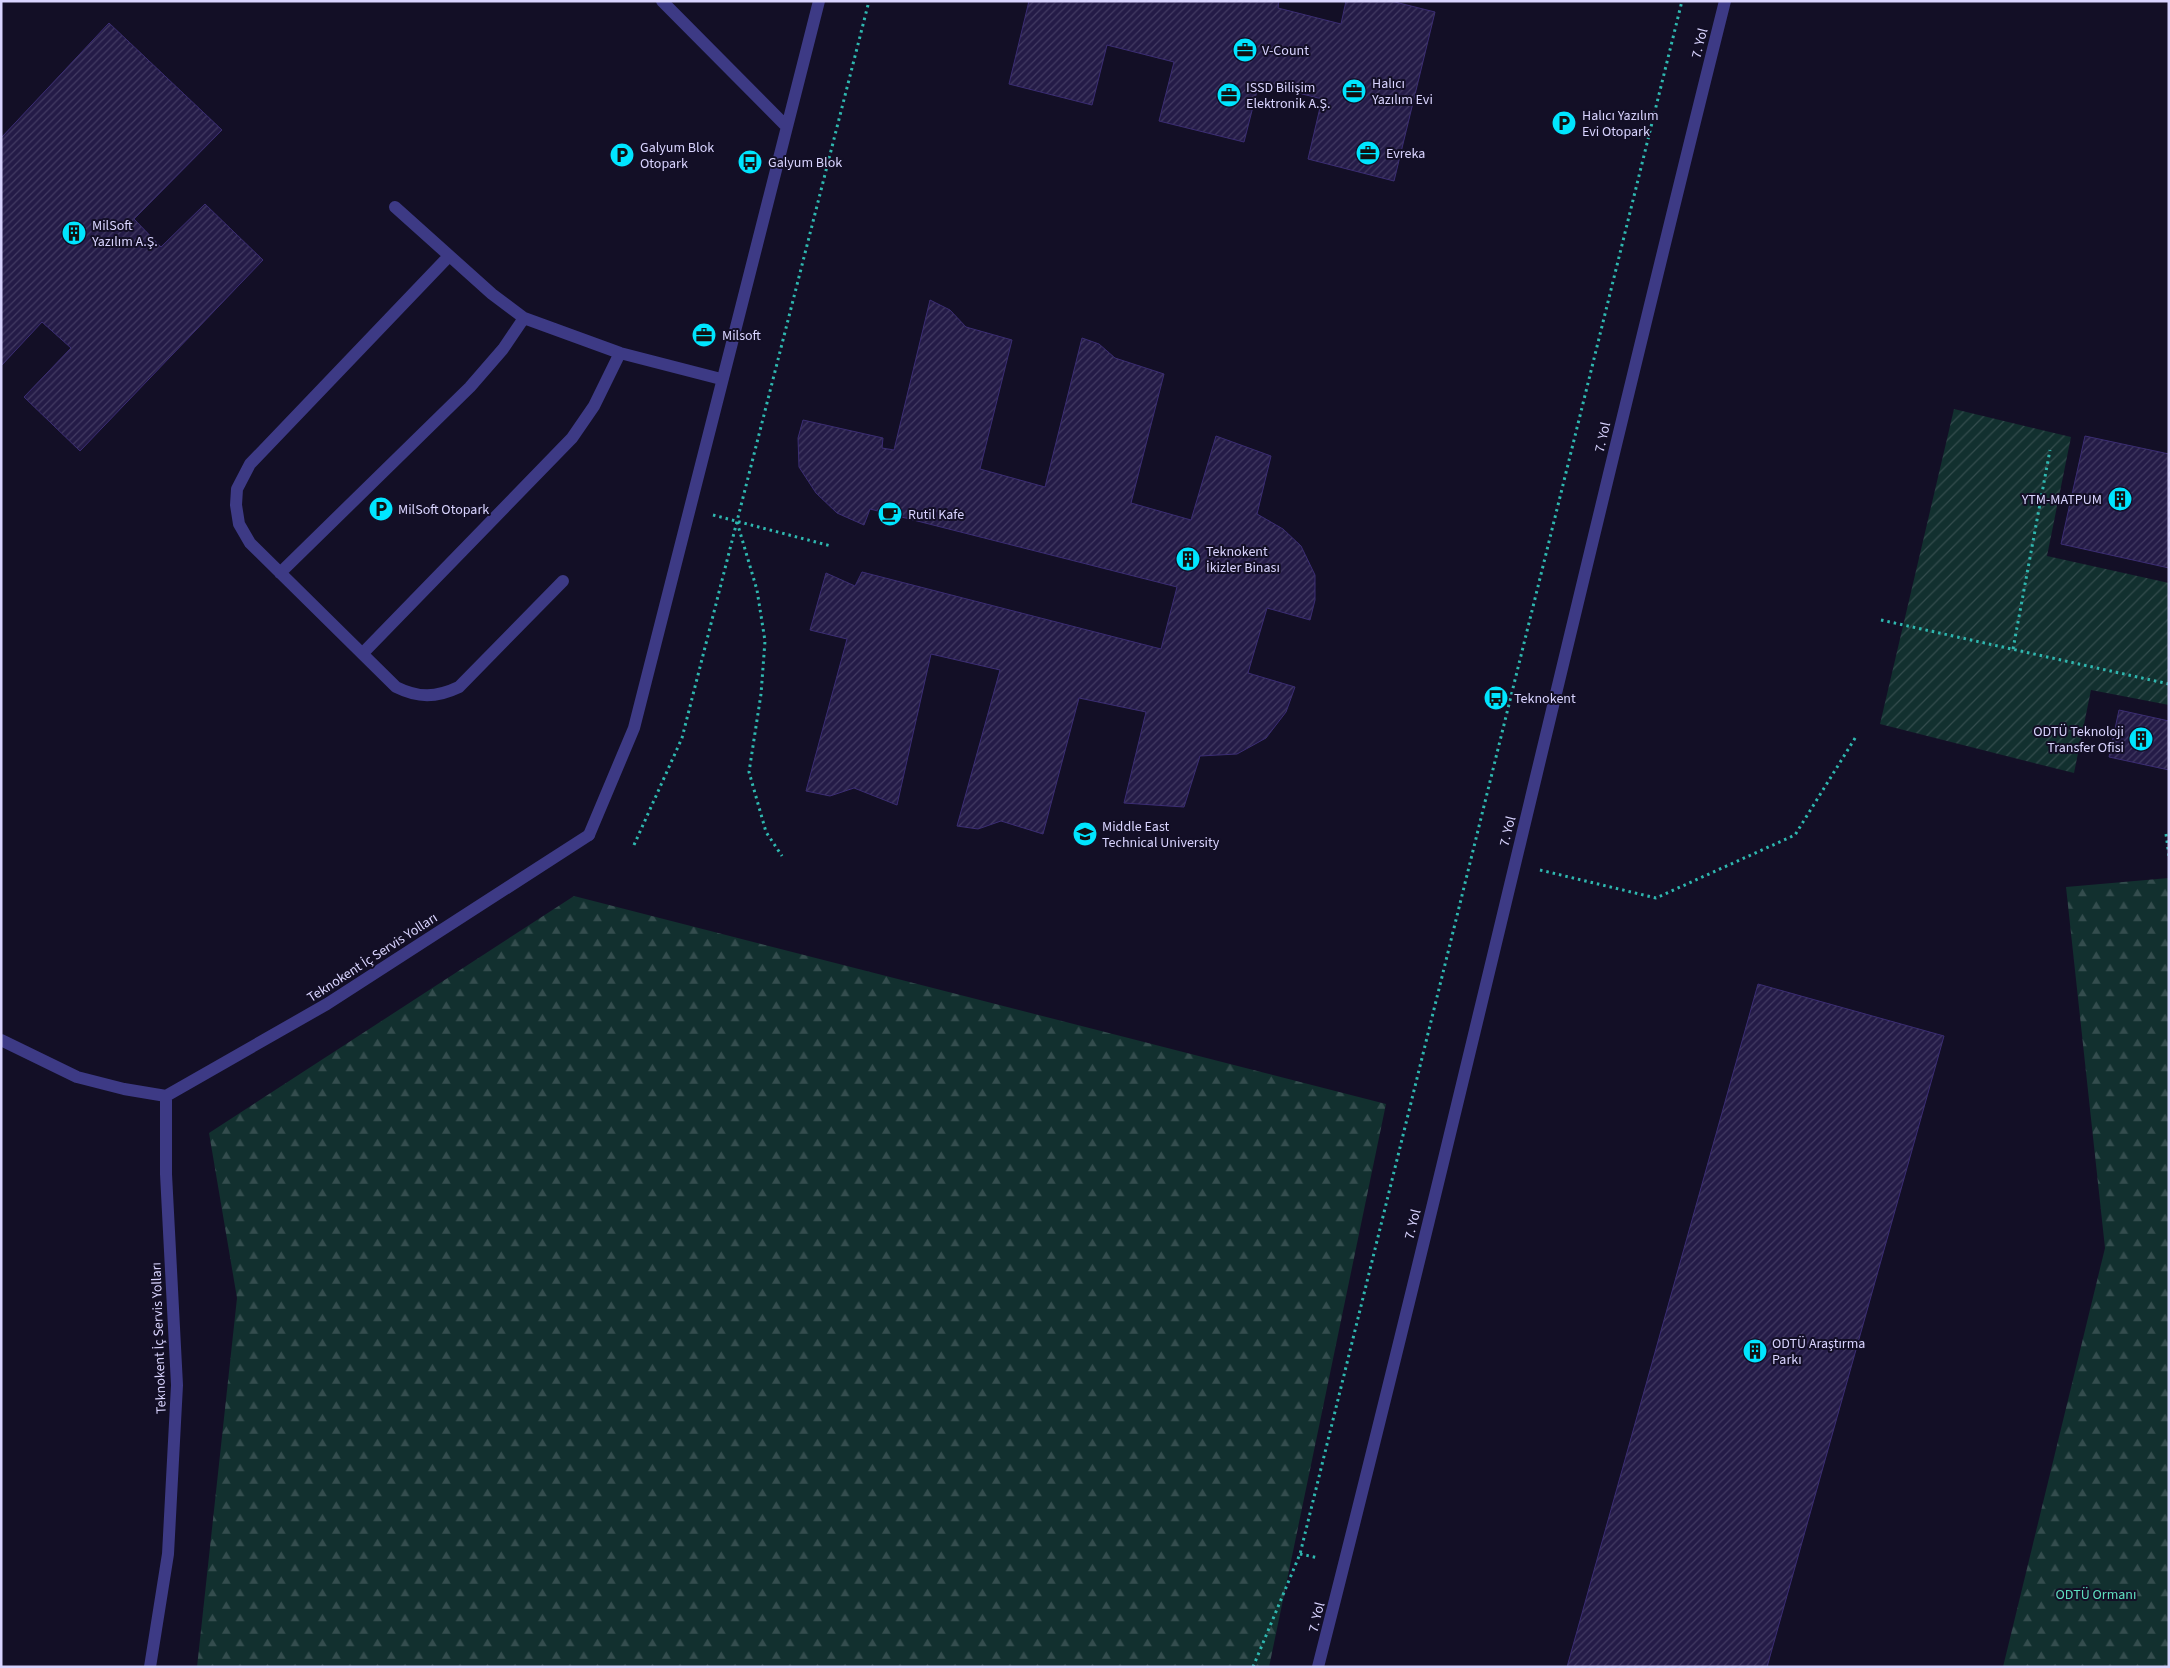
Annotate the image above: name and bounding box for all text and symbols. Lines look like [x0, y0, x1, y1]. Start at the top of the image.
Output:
street label: 7. Yol [1687, 26, 1713, 60]
office icon: V-Count [1232, 37, 1258, 63]
place label: V-Count [1262, 41, 1309, 61]
place label: Halıcı Yazılım Evi [1371, 74, 1433, 110]
place label: ISSD Bilişim Elektronik A.Ş. [1246, 78, 1330, 114]
office icon: Halıcı Yazılım Evi [1341, 78, 1367, 104]
office icon: ISSD Bilişim Elektronik A.Ş. [1216, 82, 1242, 108]
place label: Halıcı Yazılım Evi Otopark [1582, 106, 1659, 142]
parking icon: Halıcı Yazılım Evi Otopark [1551, 110, 1577, 136]
place label: Galyum Blok Otopark [640, 138, 714, 174]
office icon: Evreka [1355, 140, 1381, 166]
parking icon: Galyum Blok Otopark [609, 142, 635, 168]
place label: Evreka [1386, 144, 1425, 164]
bus stop icon: Galyum Blok [737, 149, 763, 175]
place label: Galyum Blok [768, 153, 842, 173]
place label: MilSoft Yazılım A.Ş. [91, 216, 158, 252]
building icon: MilSoft Yazılım A.Ş. [61, 220, 87, 246]
office icon: Milsoft [691, 322, 717, 348]
place label: Milsoft [722, 326, 762, 346]
street label: 7. Yol [1590, 420, 1616, 454]
building icon: YTM-MATPUM [2107, 486, 2133, 512]
place label: YTM-MATPUM [2021, 490, 2102, 510]
parking icon: MilSoft Otopark [368, 496, 394, 522]
place label: MilSoft Otopark [398, 500, 489, 520]
cafe icon: Rutil Kafe [877, 501, 903, 527]
place label: Rutil Kafe [908, 505, 964, 525]
place label: Teknokent İkizler Binası [1206, 542, 1280, 578]
building icon: Teknokent İkizler Binası [1175, 546, 1201, 572]
bus stop icon: Teknokent [1483, 685, 1509, 711]
place label: Teknokent [1514, 689, 1576, 709]
place label: ODTÜ Teknoloji Transfer Ofisi [2033, 722, 2124, 758]
building icon: ODTÜ Teknoloji Transfer Ofisi [2128, 726, 2154, 752]
street label: 7. Yol [1495, 814, 1521, 848]
place label: Middle East Technical University [1102, 817, 1220, 853]
school or university icon: Middle East Technical University [1072, 821, 1098, 847]
street label: Teknokent İç Servis Yolları [303, 908, 442, 1008]
street label: 7. Yol [1400, 1207, 1426, 1241]
street label: Teknokent İç Servis Yolları [146, 1262, 172, 1414]
place label: ODTÜ Araştırma Parkı [1772, 1334, 1865, 1370]
building icon: ODTÜ Araştırma Parkı [1742, 1338, 1768, 1364]
park label: ODTÜ Ormanı [2056, 1585, 2136, 1605]
street label: 7. Yol [1304, 1600, 1330, 1634]

